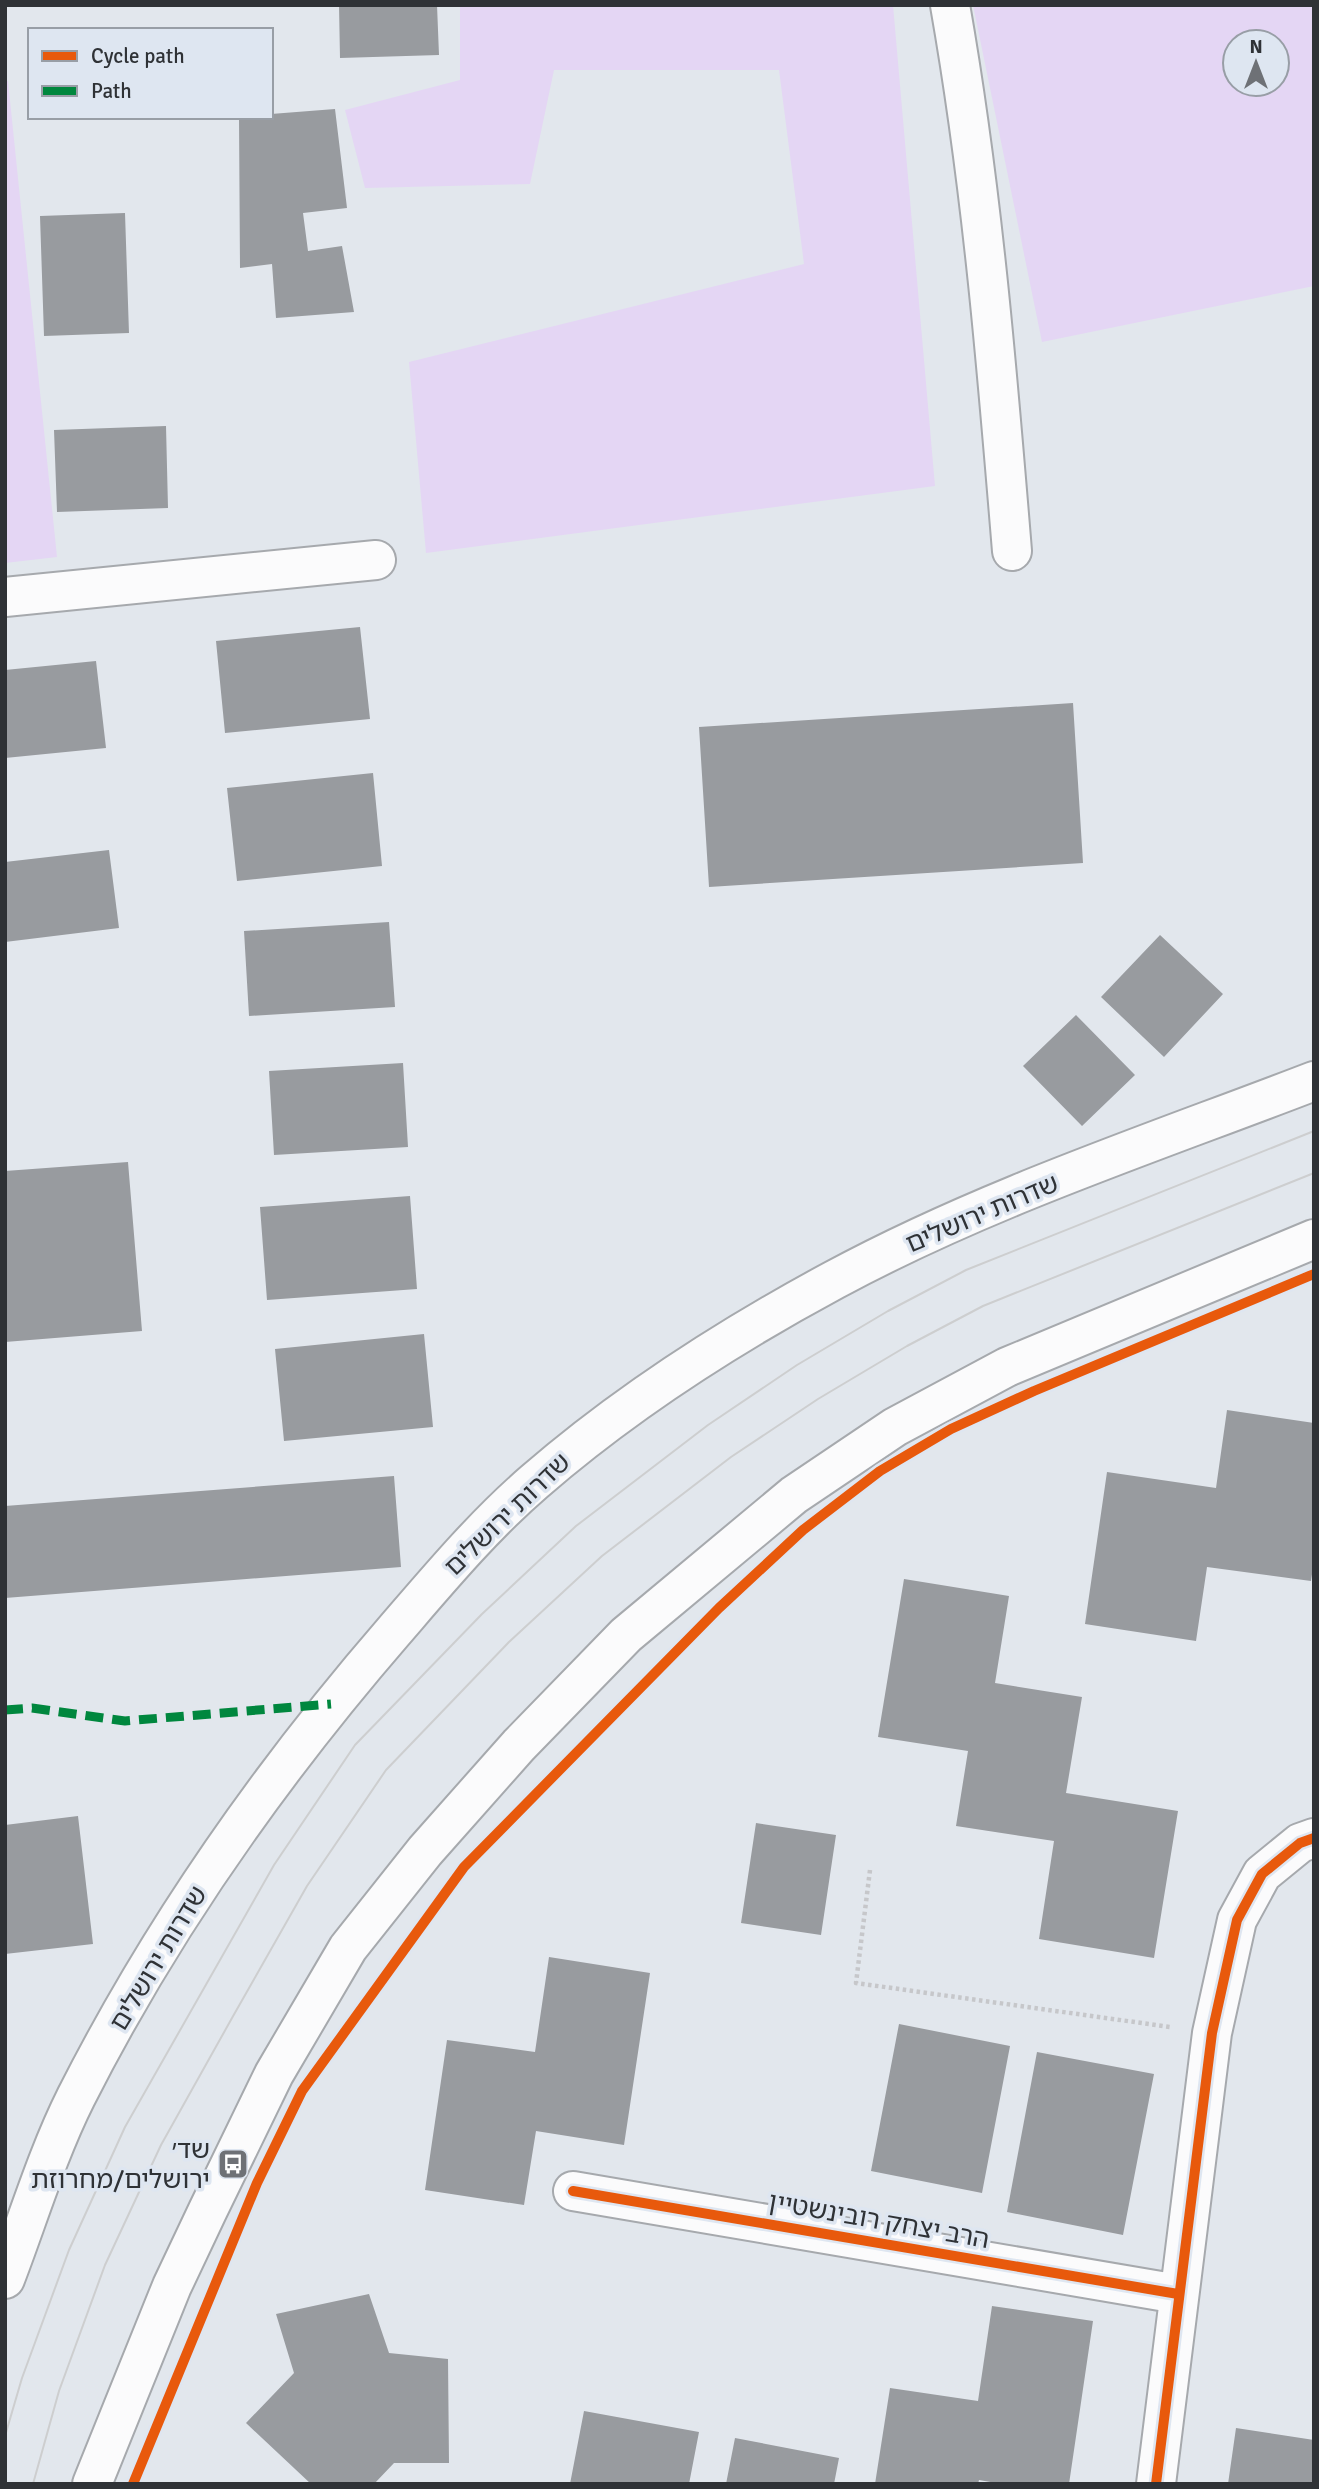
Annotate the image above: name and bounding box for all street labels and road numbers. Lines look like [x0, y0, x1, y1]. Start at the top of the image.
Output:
street label: שדרות ירושלים [901, 1167, 1064, 1260]
street label: שדרות ירושלים [438, 1447, 577, 1583]
street label: שדרות ירושלים [103, 1880, 215, 2037]
street label: הרב יצחק רובינשטיין [766, 2186, 992, 2256]

